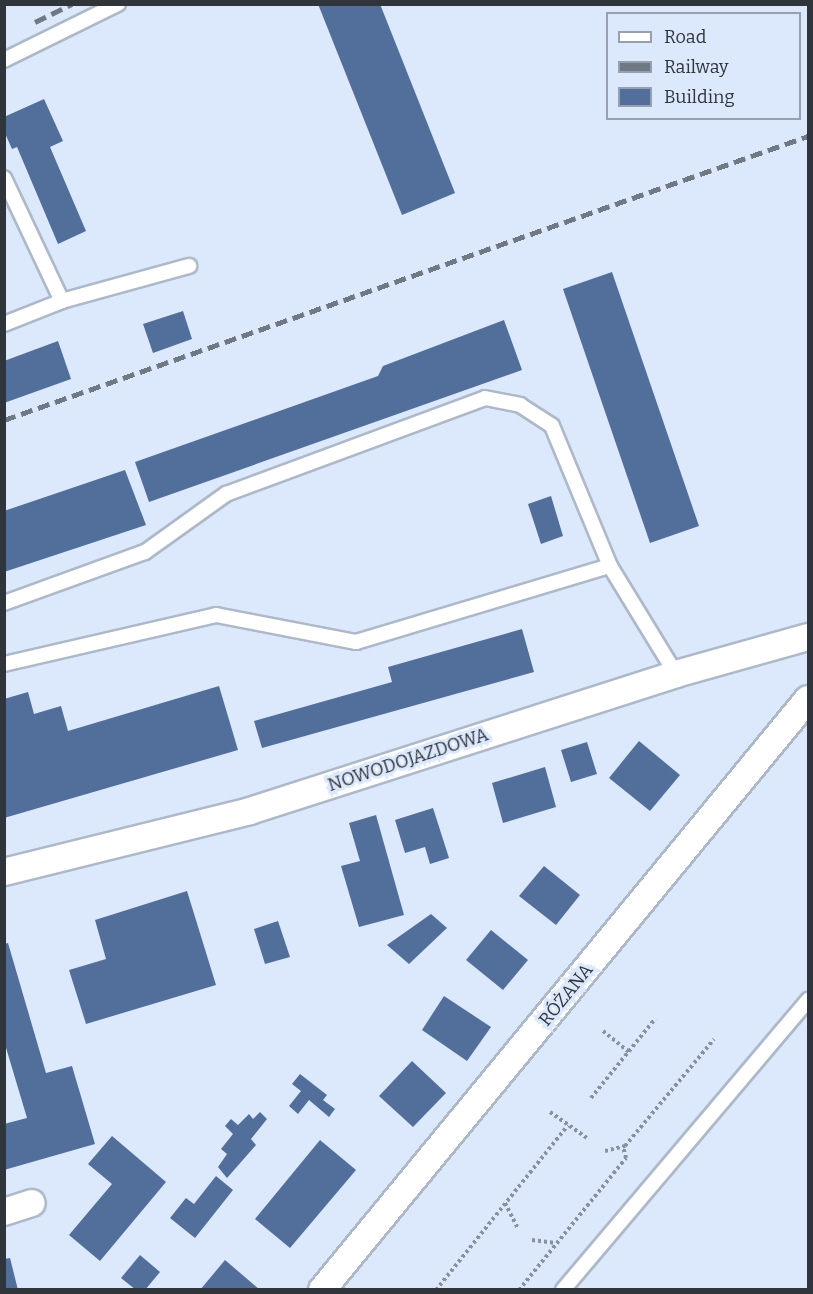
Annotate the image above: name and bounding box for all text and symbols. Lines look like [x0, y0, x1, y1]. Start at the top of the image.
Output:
legend [606, 12, 801, 120]
text: Road [664, 26, 706, 48]
text: Railway [664, 56, 728, 78]
text: Building [664, 86, 735, 108]
street label: NOWODOJAZDOWA [325, 724, 491, 796]
street label: RÓŻANA [534, 960, 598, 1030]

